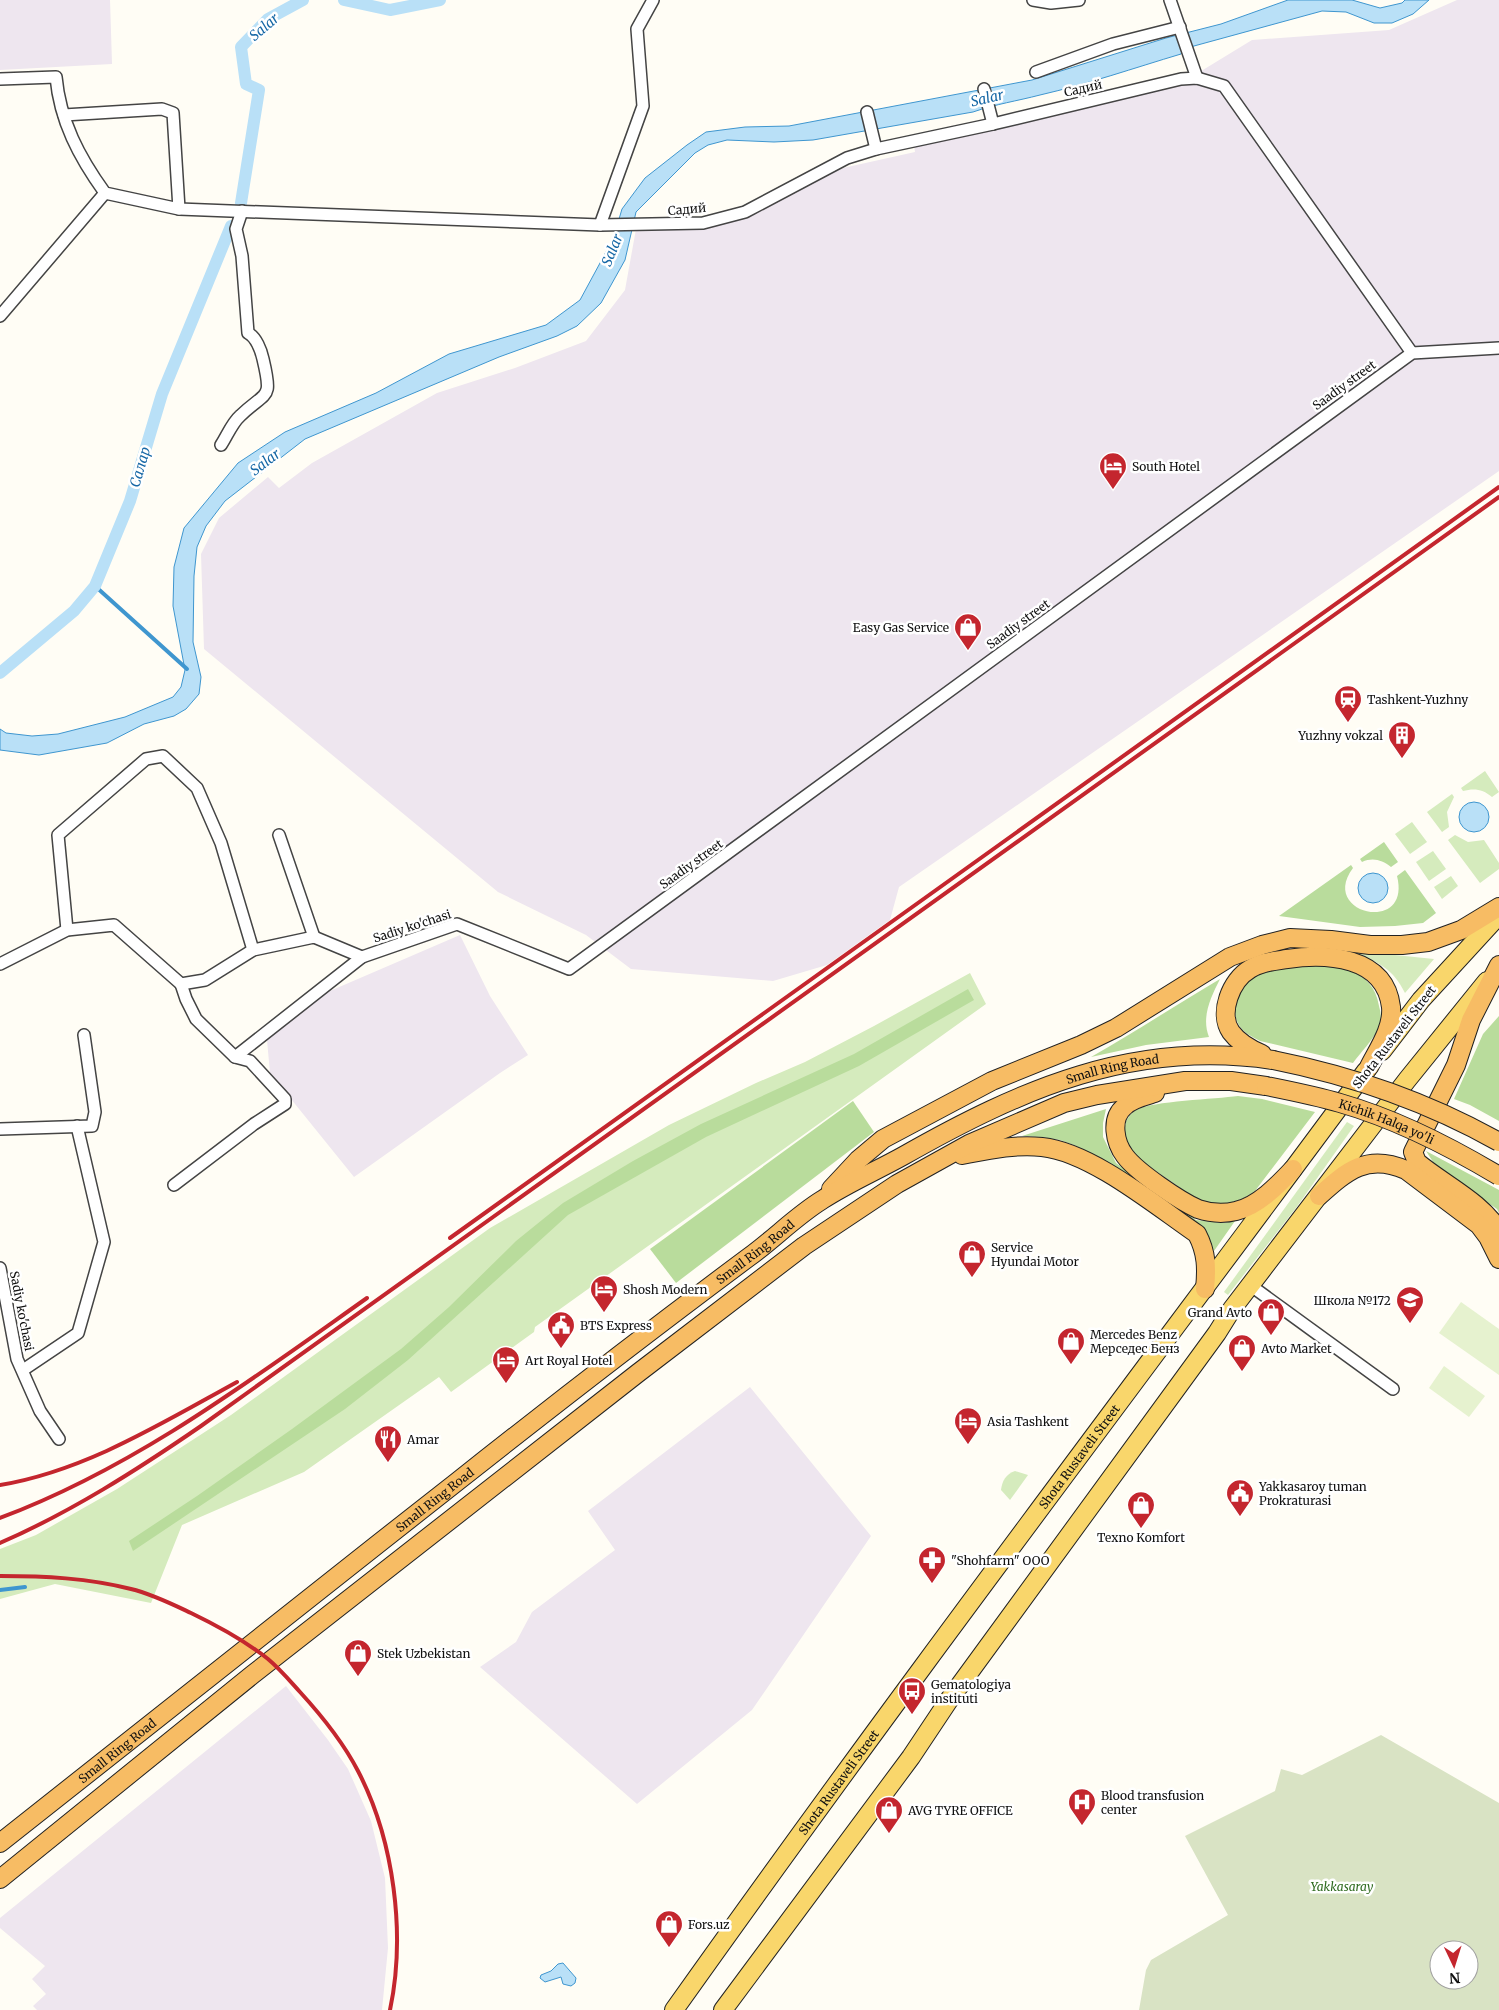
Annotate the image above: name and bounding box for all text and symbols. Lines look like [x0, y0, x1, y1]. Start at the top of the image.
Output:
water label: Salar [246, 9, 283, 45]
street label: Садий [1063, 76, 1103, 100]
water label: Salar [969, 85, 1005, 110]
street label: Садий [667, 200, 707, 218]
water label: Salar [597, 231, 627, 269]
street label: Saadiy street [1310, 357, 1379, 413]
water label: Салар [126, 445, 154, 489]
water label: Salar [246, 445, 284, 479]
hotel icon: South Hotel [1098, 451, 1128, 490]
place label: South Hotel [1132, 459, 1200, 474]
street label: Saadiy street [984, 596, 1053, 652]
shop icon: Easy Gas Service [953, 612, 983, 651]
place label: Easy Gas Service [853, 620, 949, 635]
station icon: Tashkent-Yuzhny [1333, 684, 1363, 723]
place label: Tashkent-Yuzhny [1367, 692, 1468, 707]
building icon: Yuzhny vokzal [1387, 720, 1417, 759]
place label: Yuzhny vokzal [1297, 728, 1383, 743]
street label: Saadiy street [657, 836, 726, 892]
street label: Sadiy ko'chasi [371, 906, 453, 946]
street label: Shota Rustaveli Street [1349, 982, 1439, 1091]
street label: Small Ring Road [1064, 1051, 1160, 1087]
street label: Kichik Halqa yo'li [1337, 1096, 1437, 1147]
street label: Small Ring Road [713, 1216, 797, 1287]
shop icon: Service Hyundai Motor [957, 1239, 987, 1278]
place label: Service Hyundai Motor [991, 1240, 1080, 1269]
street label: Sadiy ko'chasi [7, 1270, 37, 1352]
hotel icon: Shosh Modern [589, 1274, 619, 1313]
place label: Shosh Modern [623, 1282, 708, 1297]
school or university icon: Школа №172 [1395, 1285, 1425, 1324]
place label: Школа №172 [1314, 1293, 1391, 1308]
shop icon: Grand Avto [1256, 1297, 1286, 1336]
place label: Grand Avto [1188, 1305, 1252, 1320]
public building icon: BTS Express [546, 1310, 576, 1349]
place label: BTS Express [580, 1318, 652, 1333]
shop icon: Mercedes Benz Мерседес Бенз [1056, 1326, 1086, 1365]
place label: Mercedes Benz Мерседес Бенз [1090, 1327, 1179, 1356]
shop icon: Avto Market [1227, 1333, 1257, 1372]
place label: Avto Market [1260, 1341, 1332, 1356]
hotel icon: Art Royal Hotel [491, 1345, 521, 1384]
place label: Art Royal Hotel [524, 1353, 613, 1368]
street label: Shota Rustaveli Street [1035, 1401, 1123, 1512]
hotel icon: Asia Tashkent [953, 1406, 983, 1445]
place label: Asia Tashkent [986, 1414, 1069, 1429]
restaurant icon: Amar [373, 1424, 403, 1463]
place label: Amar [406, 1432, 440, 1447]
street label: Small Ring Road [393, 1464, 477, 1535]
public building icon: Yakkasaroy tuman Prokraturasi [1225, 1478, 1255, 1517]
place label: Yakkasaroy tuman Prokraturasi [1258, 1479, 1367, 1508]
shop icon: Texno Komfort [1126, 1490, 1156, 1529]
place label: Texno Komfort [1097, 1530, 1185, 1545]
pharmacy icon: "Shohfarm" OOO [917, 1545, 947, 1584]
place label: "Shohfarm" OOO [951, 1553, 1050, 1568]
shop icon: Stek Uzbekistan [343, 1638, 373, 1677]
place label: Stek Uzbekistan [377, 1646, 470, 1661]
bus stop icon: Gematologiya instituti [897, 1676, 927, 1715]
place label: Gematologiya instituti [931, 1677, 1012, 1706]
street label: Small Ring Road [75, 1715, 159, 1786]
street label: Shota Rustaveli Street [795, 1726, 882, 1838]
hospital icon: Blood transfusion center [1067, 1787, 1097, 1826]
place label: Blood transfusion center [1101, 1788, 1204, 1817]
shop icon: AVG TYRE OFFICE [874, 1795, 904, 1834]
place label: AVG TYRE OFFICE [907, 1803, 1013, 1818]
park label: Yakkasaray [1311, 1879, 1374, 1894]
shop icon: Fors.uz [654, 1909, 684, 1948]
place label: Fors.uz [688, 1917, 730, 1932]
north arrow [1429, 1940, 1479, 1990]
text: N [1449, 1969, 1461, 1987]

